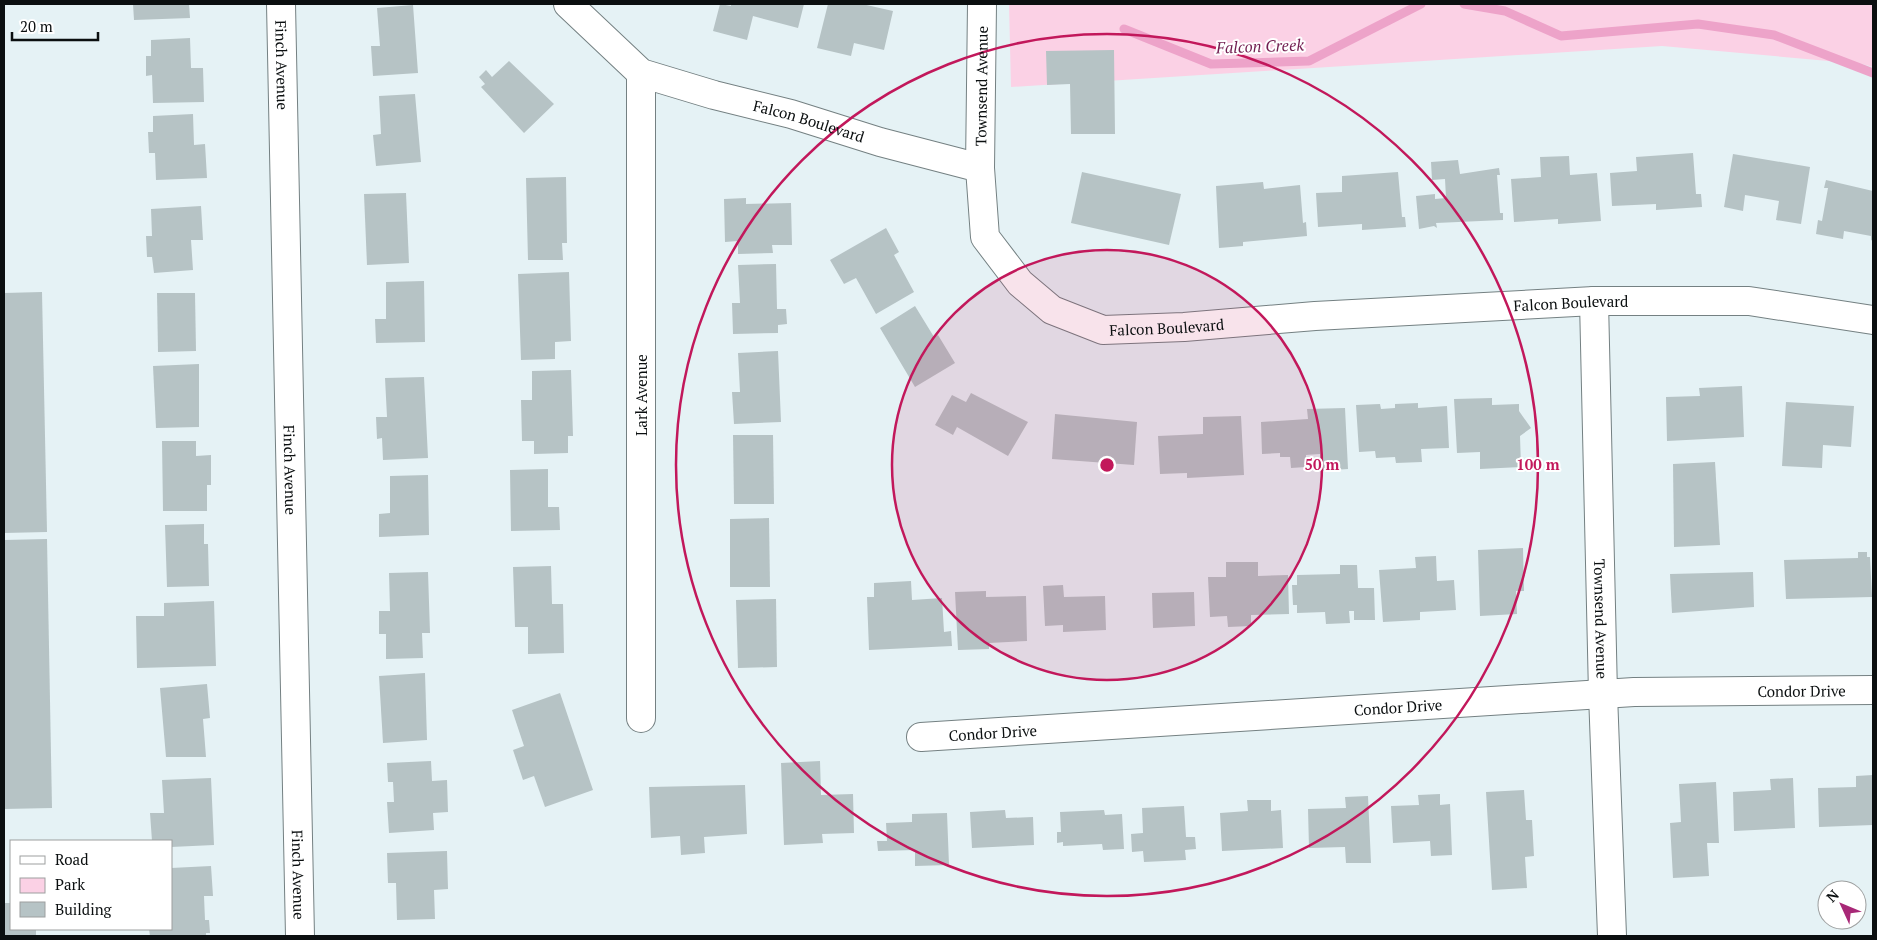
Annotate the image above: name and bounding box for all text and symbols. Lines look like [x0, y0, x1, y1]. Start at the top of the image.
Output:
scale bar [12, 10, 99, 42]
text: 20 m [20, 16, 53, 36]
street label: Finch Avenue [271, 20, 293, 110]
street label: Townsend Avenue [970, 26, 992, 146]
water label: Falcon Creek [1215, 33, 1305, 59]
street label: Falcon Boulevard [751, 95, 867, 147]
street label: Falcon Boulevard [1513, 291, 1628, 315]
street label: Falcon Boulevard [1109, 314, 1225, 340]
street label: Lark Avenue [631, 354, 651, 436]
street label: Finch Avenue [280, 425, 301, 515]
text: 50 m [1305, 454, 1340, 474]
text: 100 m [1516, 454, 1560, 474]
centre of rings [1098, 456, 1116, 474]
street label: Townsend Avenue [1590, 559, 1613, 679]
street label: Condor Drive [1757, 680, 1846, 701]
street label: Condor Drive [1353, 694, 1443, 720]
street label: Condor Drive [948, 720, 1038, 745]
street label: Finch Avenue [288, 830, 310, 920]
legend [10, 840, 172, 930]
text: Road [55, 849, 88, 869]
text: Park [55, 874, 85, 894]
north arrow [1817, 880, 1867, 930]
text: N [1822, 885, 1843, 906]
text: Building [55, 899, 113, 919]

